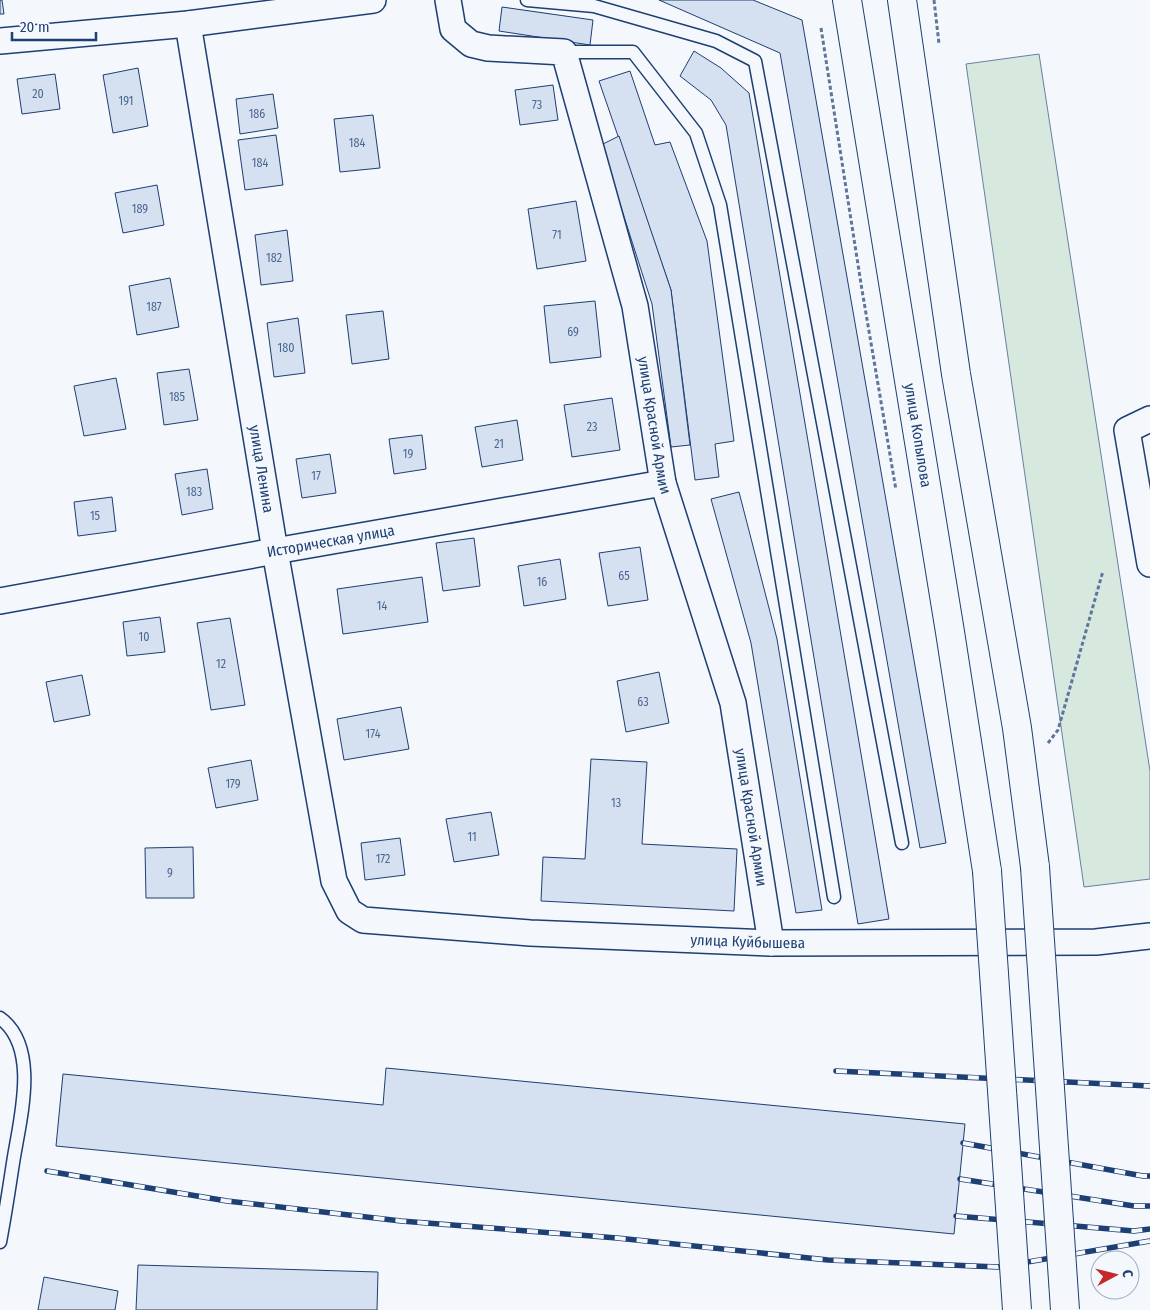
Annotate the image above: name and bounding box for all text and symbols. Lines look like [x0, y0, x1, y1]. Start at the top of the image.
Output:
scale bar [12, 10, 96, 42]
text: 20 m [20, 18, 50, 36]
house number: 20 [32, 87, 44, 101]
house number: 191 [119, 94, 134, 108]
house number: 73 [532, 98, 542, 112]
house number: 186 [249, 107, 265, 121]
house number: 184 [349, 136, 365, 150]
house number: 184 [252, 156, 268, 170]
house number: 189 [132, 202, 148, 216]
house number: 71 [552, 228, 562, 242]
house number: 182 [266, 251, 282, 265]
house number: 187 [146, 300, 162, 314]
house number: 69 [567, 325, 579, 339]
house number: 180 [278, 341, 294, 355]
street label: улица Красной Армии [634, 355, 675, 497]
street label: улица Копылова [901, 382, 935, 489]
house number: 185 [169, 390, 186, 404]
house number: 23 [587, 420, 597, 434]
street label: улица Ленина [245, 424, 278, 514]
house number: 21 [494, 437, 504, 451]
house number: 19 [403, 447, 413, 461]
house number: 17 [311, 469, 321, 483]
house number: 183 [186, 485, 202, 499]
house number: 15 [90, 509, 101, 523]
street label: Историческая улица [265, 521, 396, 561]
house number: 65 [618, 569, 630, 583]
house number: 16 [537, 575, 547, 589]
house number: 14 [377, 599, 387, 613]
house number: 10 [139, 630, 149, 644]
house number: 12 [216, 657, 226, 671]
house number: 63 [637, 695, 649, 709]
house number: 174 [366, 727, 381, 741]
street label: улица Красной Армии [731, 747, 771, 888]
house number: 179 [225, 777, 241, 791]
house number: 13 [611, 796, 621, 810]
house number: 11 [467, 830, 477, 844]
house number: 172 [376, 852, 390, 866]
house number: 9 [167, 866, 173, 880]
street label: улица Куйбышева [690, 931, 805, 952]
north arrow [1090, 1250, 1140, 1300]
text: С [1119, 1269, 1136, 1279]

